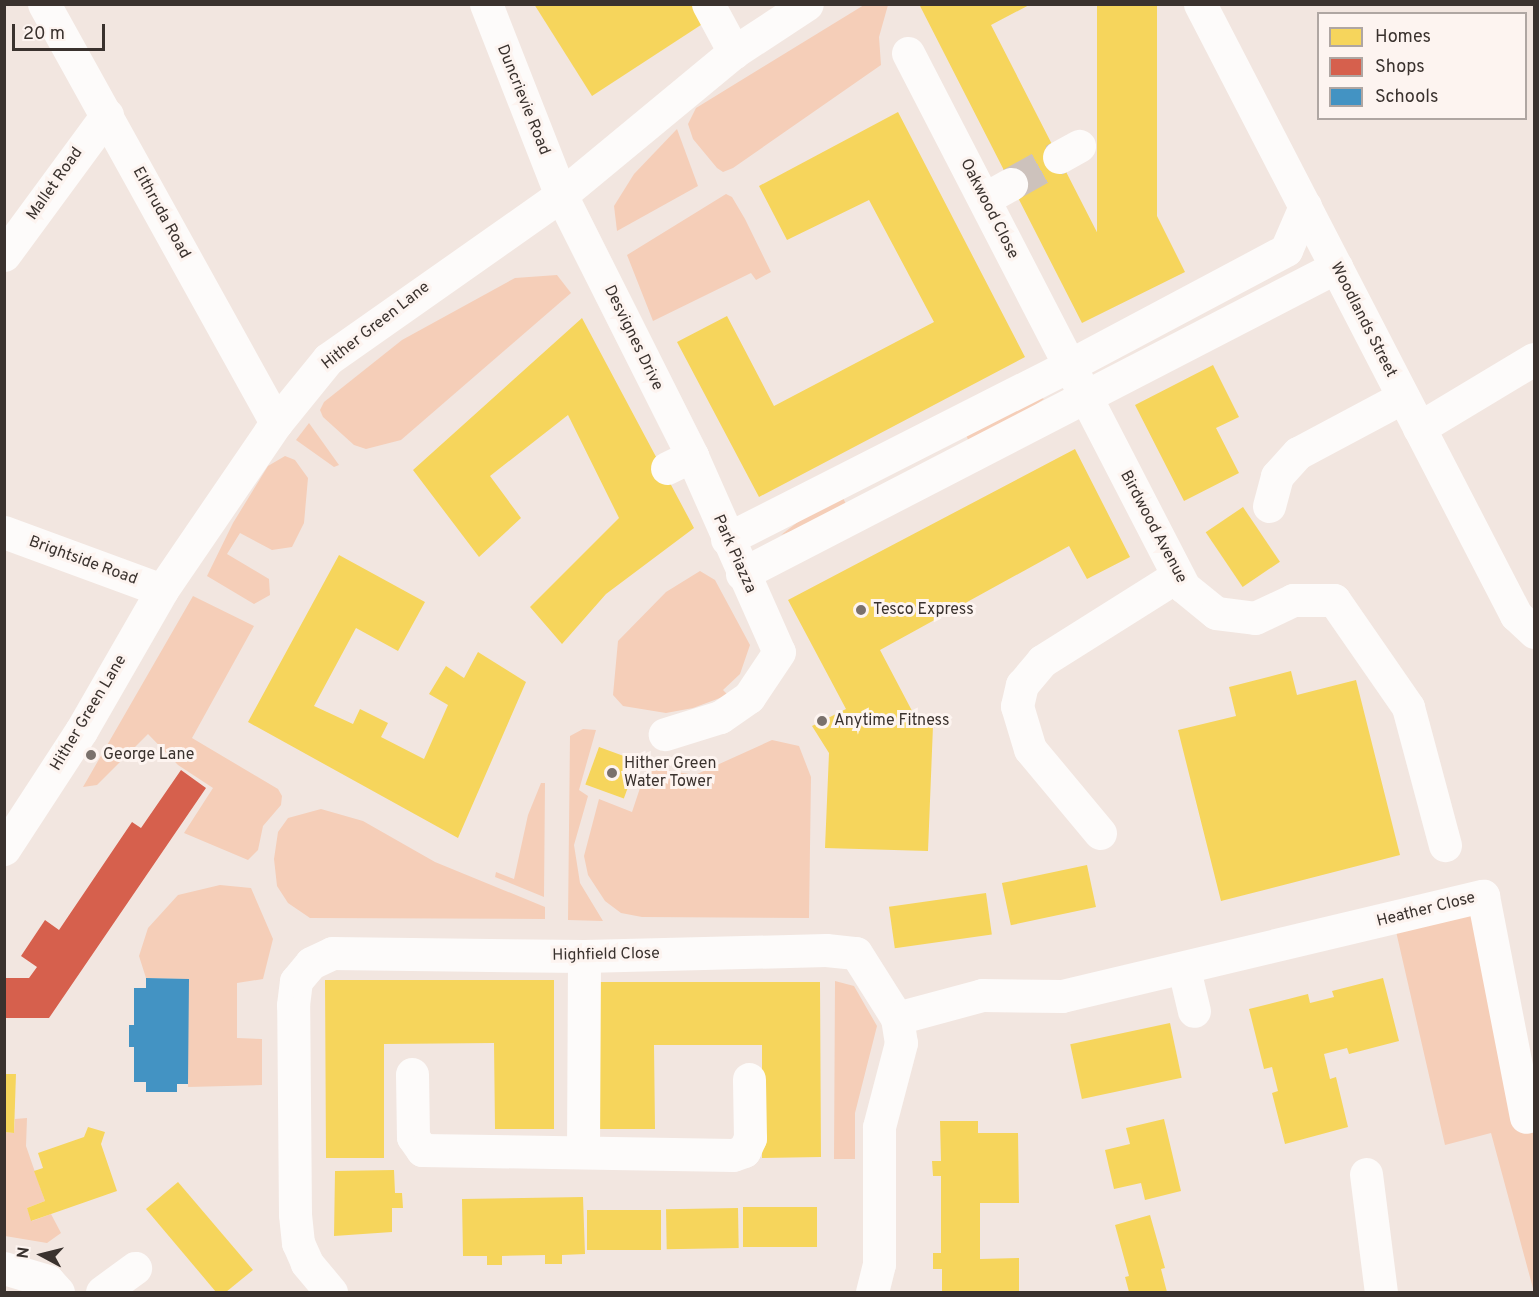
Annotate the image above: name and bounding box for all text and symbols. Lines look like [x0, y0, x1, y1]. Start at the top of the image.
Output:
scale bar [15, 12, 108, 50]
legend [1317, 12, 1527, 120]
text: 20 m [23, 23, 65, 46]
text: Homes [1375, 26, 1431, 49]
street label: Duncrievie Road [492, 42, 554, 158]
text: Shops [1375, 56, 1425, 79]
text: Schools [1375, 86, 1438, 109]
street label: Mallet Road [23, 144, 87, 224]
street label: Oakwood Close [956, 156, 1022, 262]
street label: Elthruda Road [128, 164, 194, 262]
street label: Woodlands Street [1326, 259, 1400, 381]
street label: Hither Green Lane [318, 278, 434, 374]
street label: Desvignes Drive [599, 282, 667, 394]
street label: Birdwood Avenue [1115, 467, 1191, 587]
street label: Park Piazza [708, 512, 760, 596]
street label: Brightside Road [26, 532, 140, 590]
place label: Tesco Express [873, 600, 974, 620]
marker: Tesco Express [854, 603, 868, 617]
street label: Hither Green Lane [47, 652, 131, 774]
place label: Anytime Fitness [834, 711, 950, 731]
marker: Anytime Fitness [815, 714, 829, 728]
place label: George Lane [103, 745, 194, 765]
marker: George Lane [84, 748, 98, 762]
place label: Hither Green Water Tower [624, 754, 716, 792]
marker: Hither Green Water Tower [605, 766, 619, 780]
street label: Heather Close [1375, 888, 1477, 932]
street label: Highfield Close [552, 944, 660, 966]
north arrow [12, 1225, 72, 1285]
text: N [14, 1246, 35, 1260]

